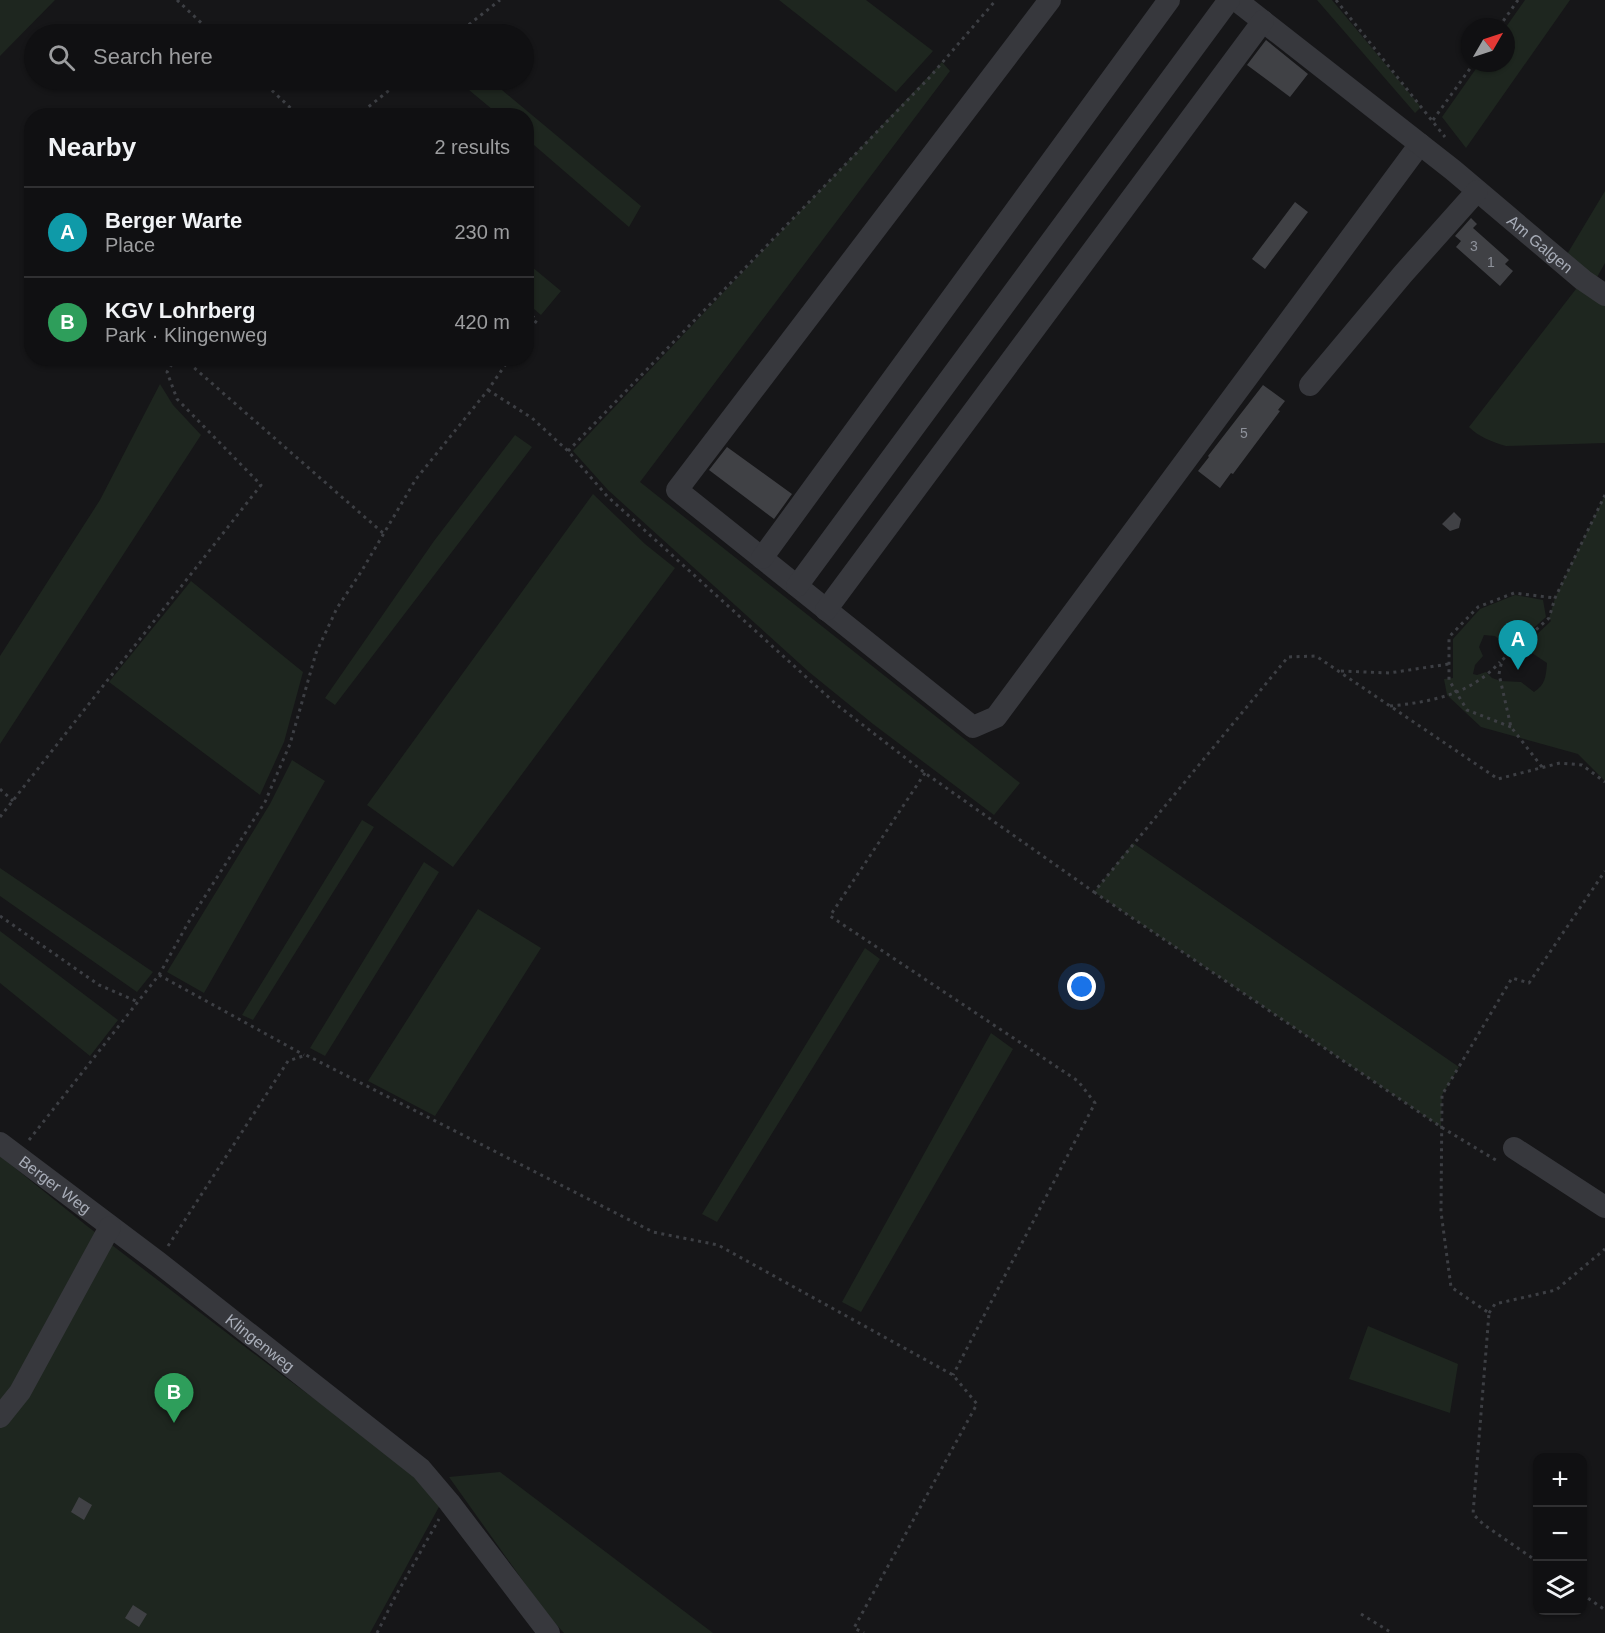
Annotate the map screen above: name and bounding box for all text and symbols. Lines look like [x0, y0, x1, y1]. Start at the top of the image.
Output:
north arrow [1461, 18, 1515, 72]
search box [24, 24, 534, 90]
icon: search [45, 41, 78, 74]
text: Search here [93, 44, 213, 69]
text: Nearby [48, 132, 136, 162]
text: 2 results [434, 136, 510, 158]
text: Berger Warte [105, 208, 242, 233]
street label: Am Galgen [1504, 212, 1576, 277]
text: A [60, 221, 75, 243]
text: 230 m [454, 221, 510, 243]
text: Place [105, 234, 155, 256]
house number: 3 [1470, 238, 1478, 254]
house number: 1 [1487, 254, 1495, 270]
text: KGV Lohrberg [105, 298, 255, 323]
text: B [60, 311, 75, 333]
text: 420 m [454, 311, 510, 333]
text: Park · Klingenweg [105, 324, 267, 346]
house number: 5 [1240, 425, 1248, 441]
pin: A [1498, 620, 1538, 670]
your location [1067, 972, 1096, 1001]
street label: Berger Weg [16, 1153, 94, 1217]
street label: Klingenweg [222, 1311, 298, 1375]
pin: B [154, 1374, 194, 1423]
map controls [1533, 1453, 1587, 1615]
button: + [1533, 1453, 1587, 1507]
button: − [1533, 1507, 1587, 1561]
button: layers [1533, 1561, 1587, 1615]

